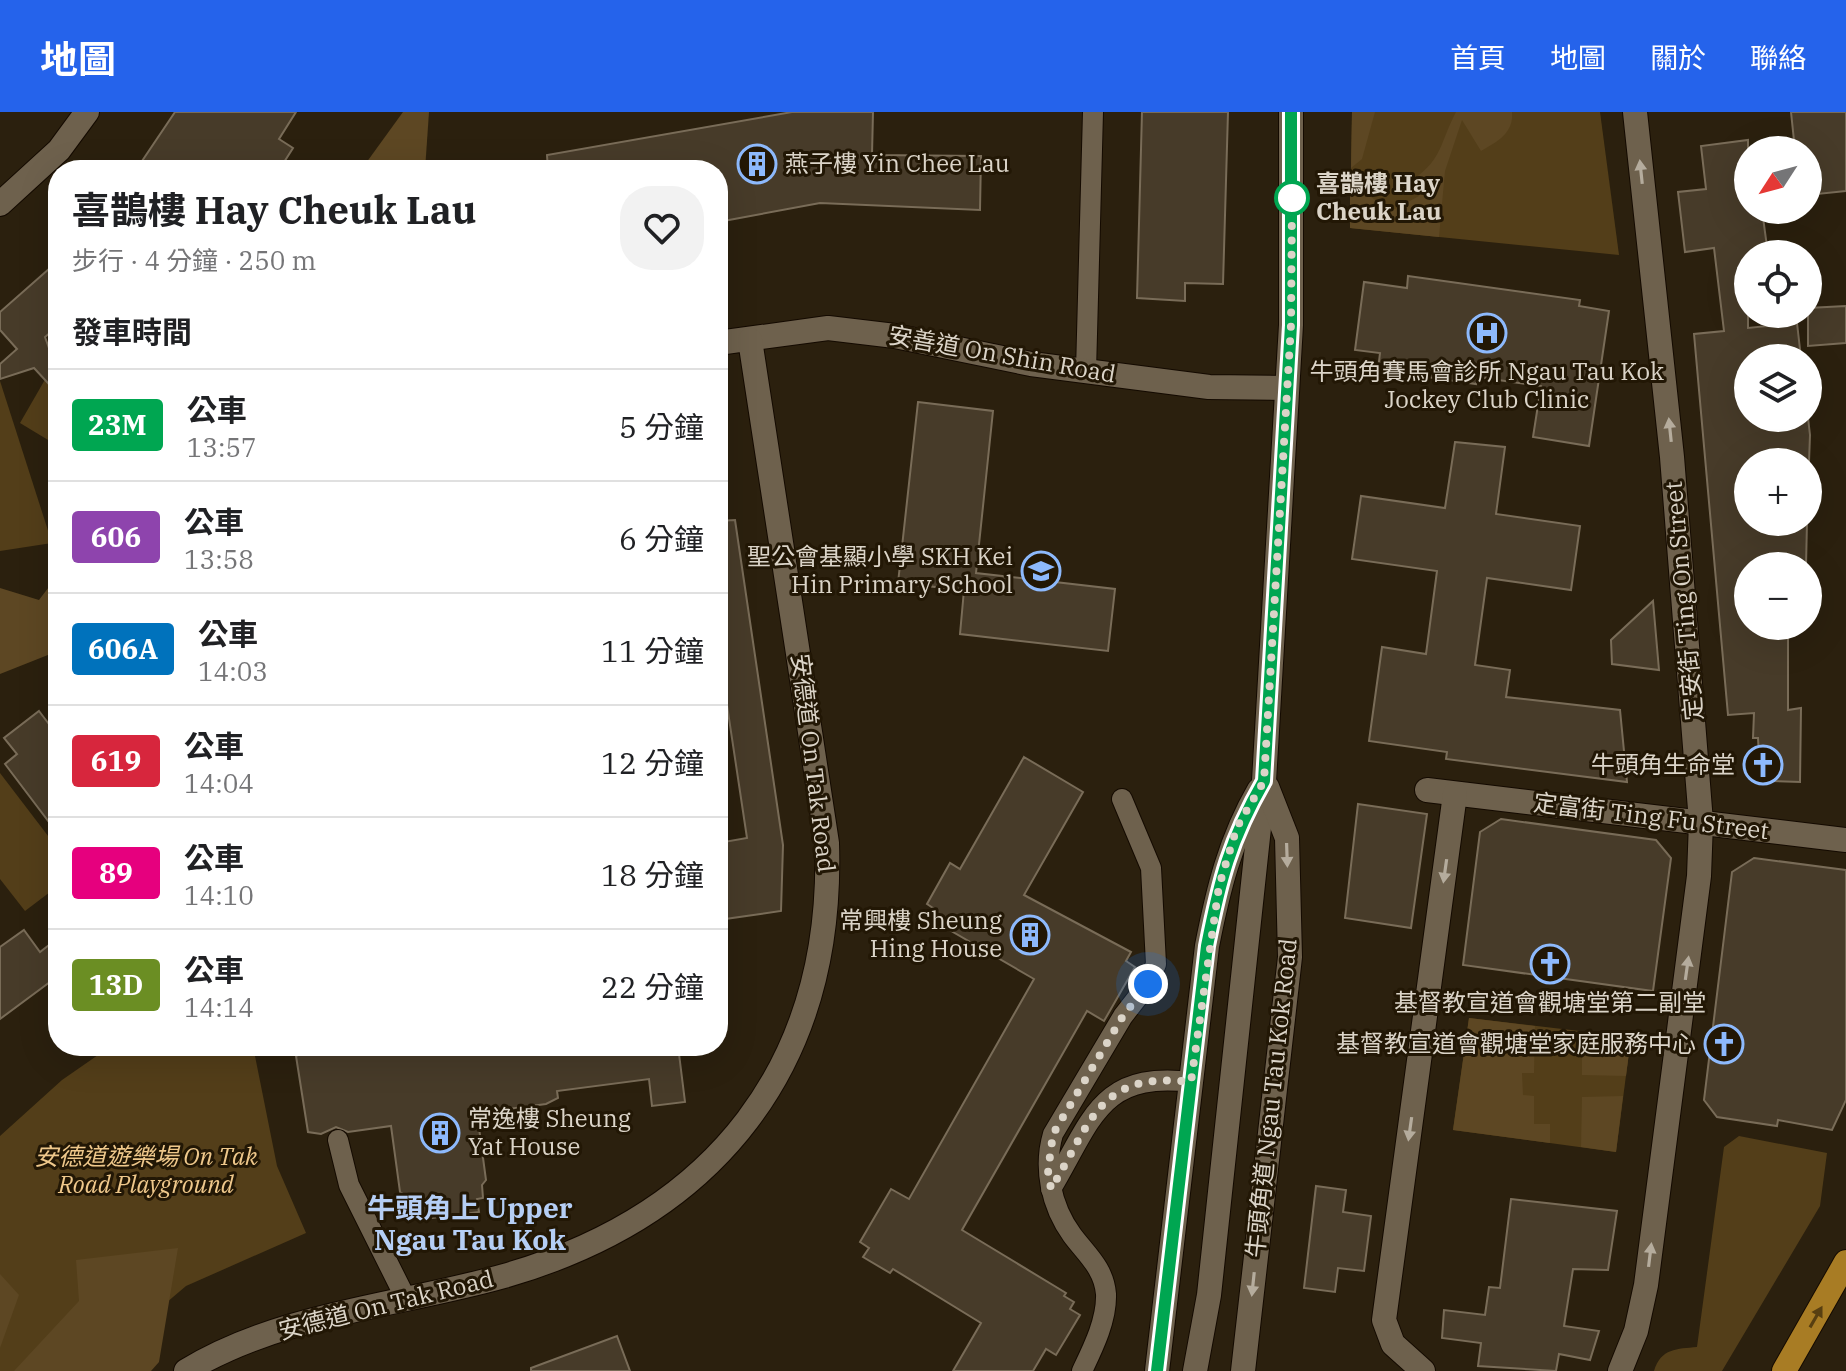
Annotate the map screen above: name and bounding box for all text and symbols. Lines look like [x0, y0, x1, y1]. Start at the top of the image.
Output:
text: 地圖 [40, 34, 116, 83]
text: 首頁 [1450, 39, 1506, 76]
text: 地圖 [1550, 39, 1606, 76]
text: 關於 [1650, 39, 1706, 76]
text: 聯絡 [1750, 39, 1806, 76]
north arrow [1734, 136, 1822, 224]
map controls [1734, 136, 1822, 640]
building icon: 燕子樓 Yin Chee Lau [736, 143, 778, 185]
place label: 燕子樓 Yin Chee Lau [785, 147, 1010, 179]
one-way arrow [1635, 159, 1648, 184]
place label: 喜鵲樓 Hay Cheuk Lau [1316, 167, 1442, 227]
marker: 喜鵲樓 Hay Cheuk Lau [1275, 181, 1309, 215]
text: 喜鵲樓 Hay Cheuk Lau [72, 185, 476, 234]
button: heart [620, 186, 704, 270]
button: locate [1734, 240, 1822, 328]
text: 步行 · 4 分鐘 · 250 m [72, 243, 316, 277]
text: 發車時間 [72, 312, 192, 351]
hospital icon: 牛頭角賽馬會診所 Ngau Tau Kok Jockey Club Clinic [1466, 312, 1508, 354]
street label: 安善道 On Shin Road [886, 318, 1118, 390]
button: layers [1734, 344, 1822, 432]
place label: 牛頭角賽馬會診所 Ngau Tau Kok Jockey Club Clinic [1310, 355, 1664, 415]
text: 公車 [187, 390, 247, 429]
text: 23M [88, 406, 147, 443]
text: 5 分鐘 [619, 407, 704, 446]
one-way arrow [1663, 417, 1676, 442]
text: 13:57 [187, 430, 257, 464]
button: + [1734, 448, 1822, 536]
street label: 定安街 Ting On Street [1657, 480, 1709, 722]
text: 公車 [184, 502, 244, 541]
text: 606 [91, 518, 141, 555]
text: 6 分鐘 [619, 519, 704, 558]
place label: 聖公會基顯小學 SKH Kei Hin Primary School [747, 540, 1013, 600]
text: 13:58 [184, 542, 254, 576]
school or university icon: 聖公會基顯小學 SKH Kei Hin Primary School [1020, 550, 1062, 592]
button: − [1734, 552, 1822, 640]
text: 公車 [198, 614, 258, 653]
text: 606A [88, 630, 158, 667]
text: 11 分鐘 [601, 631, 704, 670]
street label: 安德道 On Tak Road [785, 652, 843, 874]
text: 14:03 [198, 654, 268, 688]
text: 公車 [184, 726, 244, 765]
text: 619 [91, 742, 141, 779]
text: 12 分鐘 [601, 743, 704, 782]
church icon: 牛頭角生命堂 [1742, 744, 1784, 786]
place label: 牛頭角生命堂 [1591, 748, 1735, 780]
text: 14:04 [184, 766, 254, 800]
street label: 定富街 Ting Fu Street [1532, 786, 1771, 846]
text: 公車 [184, 838, 244, 877]
one-way arrow [1281, 843, 1294, 868]
text: 89 [99, 854, 133, 891]
text: 18 分鐘 [601, 855, 704, 894]
one-way arrow [1438, 859, 1451, 884]
text: 14:10 [184, 878, 254, 912]
place label: 常興樓 Sheung Hing House [839, 904, 1002, 964]
building icon: 常興樓 Sheung Hing House [1009, 914, 1051, 956]
street label: 牛頭角道 Ngau Tau Kok Road [1238, 937, 1304, 1259]
church icon: 基督教宣道會觀塘堂第二副堂 [1529, 943, 1571, 985]
text: 公車 [184, 950, 244, 989]
one-way arrow [1681, 955, 1694, 980]
your location [1128, 964, 1168, 1004]
text: 13D [89, 966, 143, 1003]
text: 22 分鐘 [601, 967, 704, 1006]
place label: 基督教宣道會觀塘堂第二副堂 [1394, 986, 1706, 1018]
text: 14:14 [184, 990, 254, 1024]
church icon: 基督教宣道會觀塘堂家庭服務中心 [1703, 1023, 1745, 1065]
place label: 基督教宣道會觀塘堂家庭服務中心 [1336, 1027, 1696, 1059]
place label: 常逸樓 Sheung Yat House [468, 1102, 631, 1162]
building icon: 常逸樓 Sheung Yat House [419, 1112, 461, 1154]
one-way arrow [1403, 1116, 1416, 1141]
park label: 安德道遊樂場 On Tak Road Playground [34, 1140, 258, 1200]
district label: 牛頭角上 Upper Ngau Tau Kok [367, 1189, 573, 1258]
one-way arrow [1644, 1242, 1657, 1267]
street label: 安德道 On Tak Road [275, 1262, 496, 1346]
one-way arrow [1246, 1272, 1259, 1297]
one-way arrow [1809, 1306, 1823, 1328]

